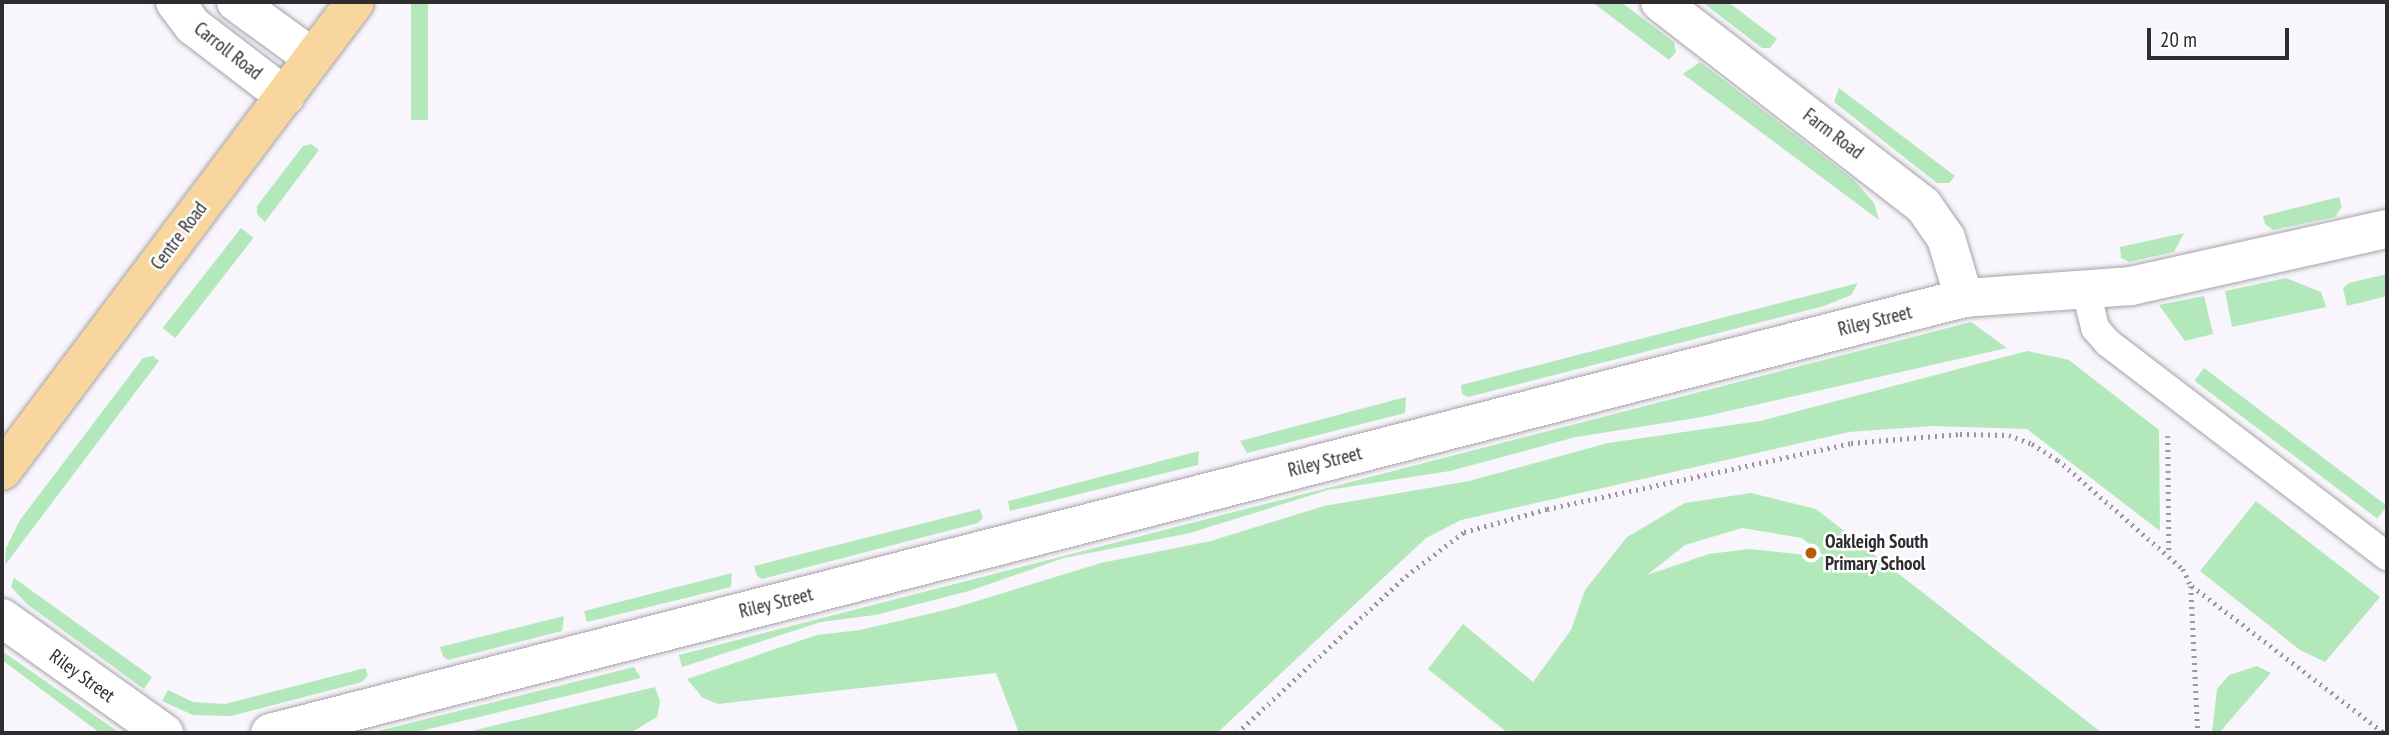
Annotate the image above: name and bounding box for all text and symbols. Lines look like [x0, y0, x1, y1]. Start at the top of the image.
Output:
scale bar [2151, 14, 2293, 58]
street label: Carroll Road [189, 17, 267, 85]
text: 20 m [2160, 26, 2197, 53]
street label: Farm Road [1798, 104, 1868, 164]
street label: Centre Road [146, 198, 212, 274]
street label: Riley Street [1836, 301, 1914, 341]
street label: Riley Street [1286, 442, 1364, 482]
place label: Oakleigh South Primary School [1825, 531, 1928, 575]
marker: Oakleigh South Primary School [1803, 545, 1819, 561]
street label: Riley Street [737, 583, 815, 623]
street label: Riley Street [45, 645, 119, 707]

